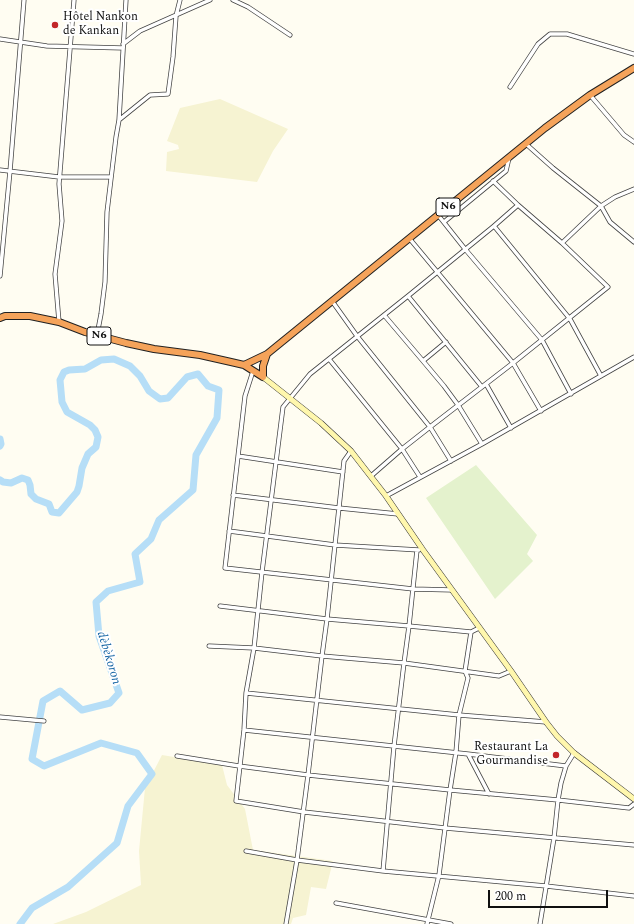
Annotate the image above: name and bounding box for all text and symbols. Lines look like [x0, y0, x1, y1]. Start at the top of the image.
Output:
place label: Hôtel Nankon de Kankan [63, 11, 138, 39]
marker: Hôtel Nankon de Kankan [50, 20, 60, 30]
road number: N6 [436, 198, 460, 216]
road number: N6 [87, 327, 111, 345]
water label: dèbèkoron [93, 629, 123, 687]
place label: Restaurant La Gourmandise [474, 741, 548, 769]
marker: Restaurant La Gourmandise [551, 750, 561, 760]
scale bar [490, 882, 610, 908]
text: 200 m [495, 887, 526, 906]

